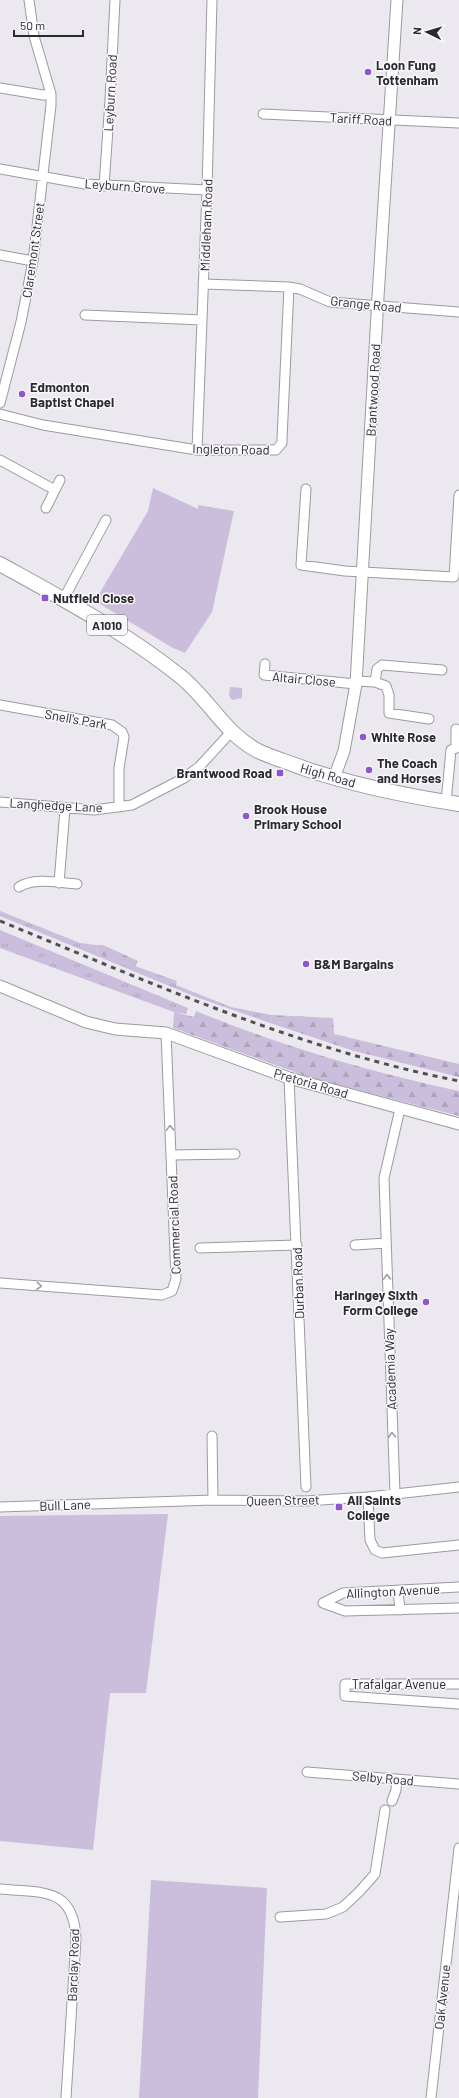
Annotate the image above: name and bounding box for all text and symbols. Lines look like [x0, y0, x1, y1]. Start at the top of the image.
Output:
scale bar [14, 12, 83, 38]
north arrow [407, 12, 447, 52]
text: 50 m [20, 18, 45, 32]
text: N [410, 27, 423, 35]
street label: Leyburn Road [100, 54, 120, 132]
place label: Loon Fung Tottenham [376, 57, 439, 88]
marker: Loon Fung Tottenham [363, 67, 373, 77]
street label: Tariff Road [329, 109, 393, 129]
street label: Leyburn Grove [84, 175, 166, 197]
street label: Middleham Road [196, 179, 216, 271]
street label: Claremont Street [18, 201, 48, 299]
street label: Grange Road [330, 292, 402, 316]
street label: Brantwood Road [363, 343, 383, 437]
place label: Edmonton Baptist Chapel [30, 379, 114, 410]
marker: Edmonton Baptist Chapel [17, 389, 27, 399]
street label: Ingleton Road [192, 440, 270, 458]
place label: Nutfield Close [53, 590, 134, 606]
marker: Nutfield Close [40, 593, 50, 603]
road number: A1010 [87, 615, 127, 635]
street label: Altair Close [271, 668, 337, 690]
street label: Snell's Park [43, 706, 109, 732]
place label: White Rose [371, 729, 436, 745]
marker: White Rose [358, 732, 368, 742]
place label: The Coach and Horses [377, 755, 442, 786]
street label: High Road [298, 759, 358, 791]
place label: Brantwood Road [177, 765, 272, 781]
marker: The Coach and Horses [364, 765, 374, 775]
marker: Brantwood Road [275, 768, 285, 778]
street label: Langhedge Lane [9, 795, 103, 815]
place label: Brook House Primary School [254, 801, 342, 832]
marker: Brook House Primary School [241, 811, 251, 821]
place label: B&M Bargains [314, 956, 394, 972]
marker: B&M Bargains [301, 959, 311, 969]
street label: Pretoria Road [272, 1065, 350, 1101]
one-way arrow [166, 1125, 175, 1131]
street label: Commercial Road [164, 1175, 184, 1275]
street label: Durban Road [289, 1247, 307, 1319]
one-way arrow [383, 1274, 391, 1280]
one-way arrow [36, 1281, 42, 1290]
place label: Haringey Sixth Form College [334, 1287, 418, 1318]
marker: Haringey Sixth Form College [421, 1297, 431, 1307]
street label: Academia Way [381, 1328, 399, 1410]
one-way arrow [388, 1432, 396, 1438]
street label: Queen Street [246, 1491, 320, 1509]
place label: All Saints College [347, 1492, 402, 1523]
street label: Bull Lane [39, 1496, 91, 1514]
marker: All Saints College [334, 1502, 344, 1512]
street label: Allington Avenue [346, 1581, 440, 1601]
street label: Trafalgar Avenue [352, 1676, 446, 1692]
street label: Selby Road [351, 1767, 415, 1789]
street label: Barclay Road [64, 1928, 82, 2002]
street label: Oak Avenue [431, 1964, 453, 2030]

